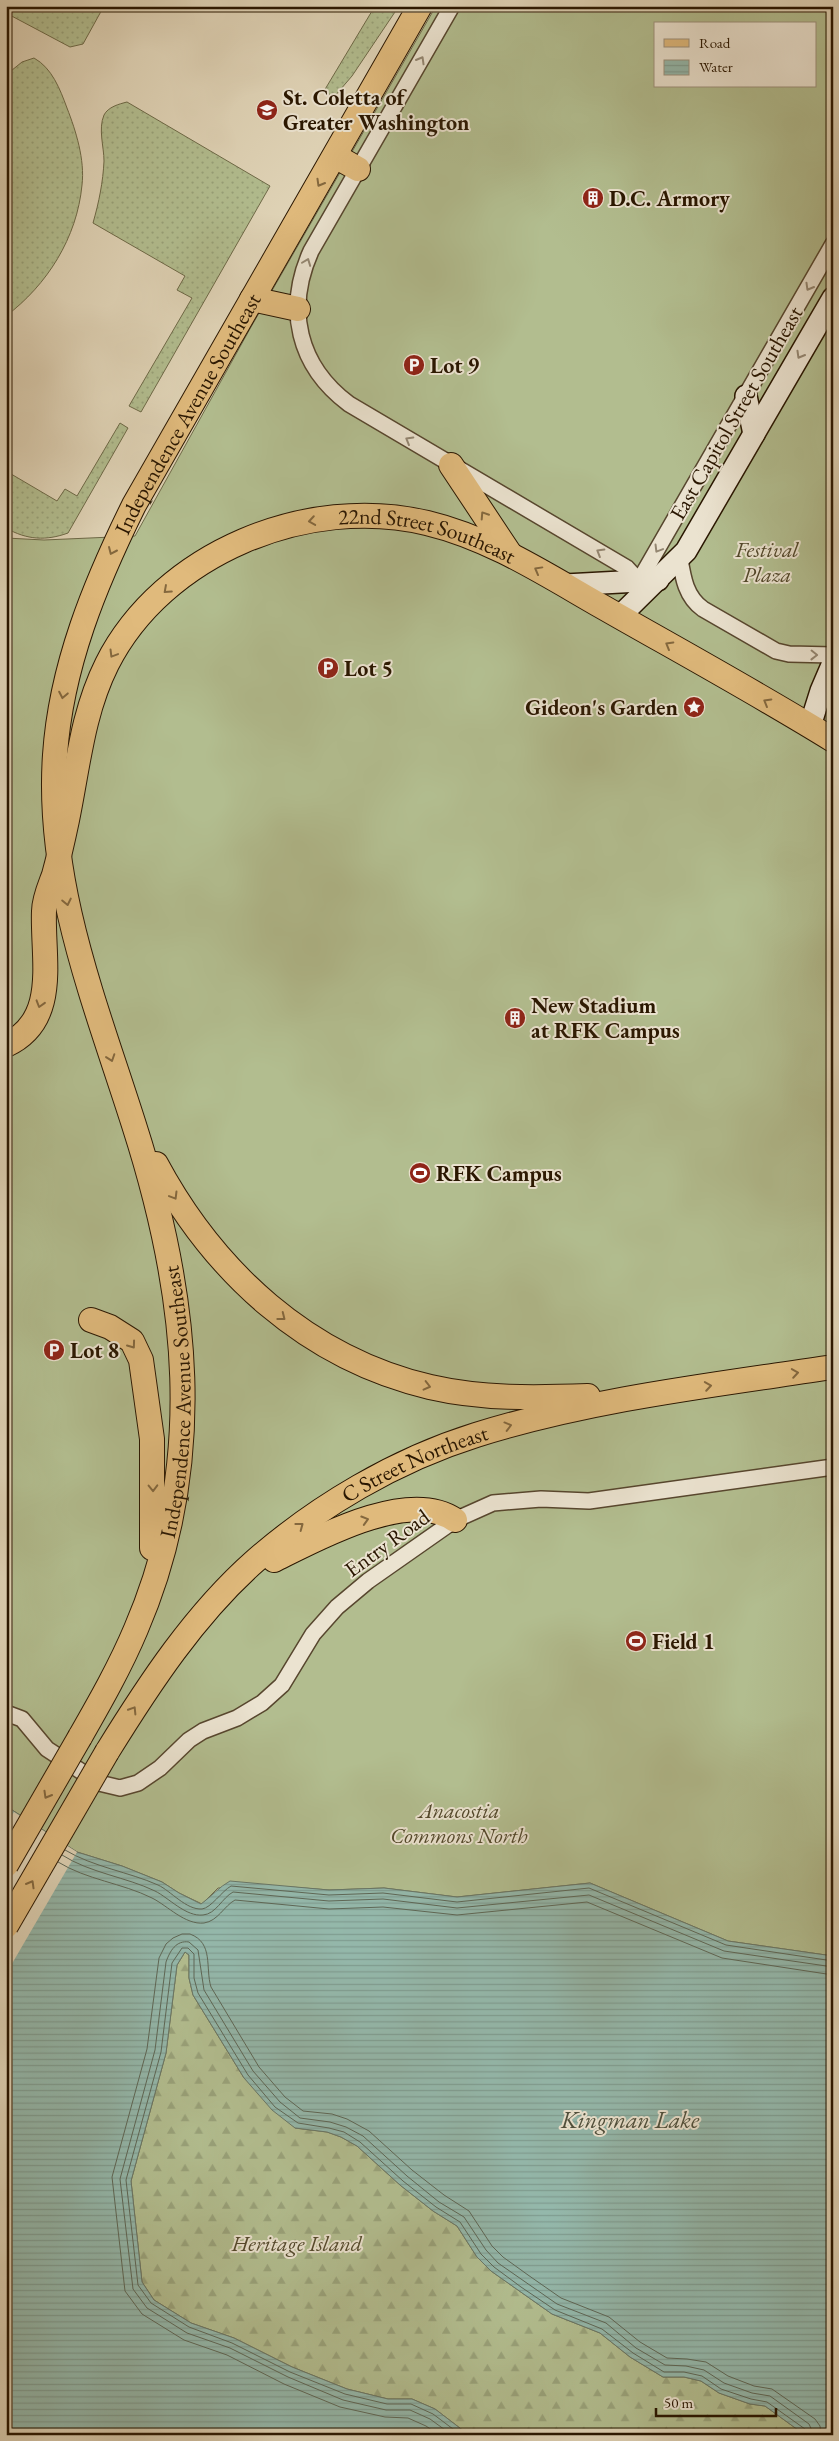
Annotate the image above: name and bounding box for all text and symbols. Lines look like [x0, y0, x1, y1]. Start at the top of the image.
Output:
legend [654, 22, 816, 88]
text: Road [699, 33, 731, 52]
one-way arrow [415, 56, 425, 65]
text: Water [699, 57, 733, 76]
place label: St. Coletta of Greater Washington [283, 83, 470, 137]
school or university icon: St. Coletta of Greater Washington [255, 98, 279, 122]
one-way arrow [316, 178, 326, 187]
place label: D.C. Armory [609, 184, 730, 213]
building icon: D.C. Armory [581, 186, 605, 210]
one-way arrow [301, 258, 311, 267]
one-way arrow [805, 281, 815, 290]
street label: Independence Avenue Southeast [107, 287, 267, 539]
street label: East Capitol Street Southeast [663, 301, 809, 525]
one-way arrow [796, 350, 806, 359]
place label: Lot 9 [430, 351, 480, 380]
parking icon: Lot 9 [402, 353, 426, 377]
one-way arrow [406, 436, 415, 446]
street label: 22nd Street Southeast [337, 501, 521, 570]
one-way arrow [481, 511, 491, 520]
one-way arrow [308, 515, 316, 525]
park label: Festival Plaza [734, 535, 799, 589]
one-way arrow [654, 543, 664, 552]
one-way arrow [107, 546, 118, 555]
one-way arrow [596, 549, 605, 559]
one-way arrow [534, 567, 543, 577]
one-way arrow [164, 584, 173, 593]
one-way arrow [666, 641, 675, 651]
one-way arrow [109, 648, 119, 657]
one-way arrow [810, 650, 818, 660]
place label: Lot 5 [344, 654, 393, 683]
parking icon: Lot 5 [316, 656, 340, 680]
one-way arrow [58, 691, 69, 699]
place label: Gideon's Garden [525, 693, 679, 722]
place icon: Gideon's Garden [682, 695, 706, 719]
one-way arrow [764, 698, 773, 708]
one-way arrow [61, 898, 72, 907]
place label: New Stadium at RFK Campus [531, 991, 680, 1045]
one-way arrow [36, 999, 46, 1008]
building icon: New Stadium at RFK Campus [503, 1006, 527, 1030]
one-way arrow [105, 1054, 115, 1062]
place label: RFK Campus [436, 1159, 562, 1188]
sports icon: RFK Campus [408, 1161, 432, 1185]
one-way arrow [168, 1190, 177, 1200]
street label: Independence Avenue Southeast [152, 1264, 197, 1541]
one-way arrow [276, 1311, 285, 1320]
place label: Lot 8 [70, 1336, 119, 1365]
parking icon: Lot 8 [42, 1338, 66, 1362]
one-way arrow [126, 1339, 135, 1349]
one-way arrow [790, 1368, 799, 1378]
one-way arrow [423, 1380, 432, 1391]
one-way arrow [704, 1381, 712, 1391]
street label: C Street Northeast [336, 1418, 491, 1509]
one-way arrow [504, 1422, 512, 1432]
one-way arrow [148, 1484, 158, 1492]
street label: Entry Road [339, 1502, 436, 1584]
one-way arrow [360, 1516, 368, 1526]
one-way arrow [294, 1524, 303, 1532]
place label: Field 1 [652, 1627, 715, 1656]
sports icon: Field 1 [624, 1629, 648, 1653]
one-way arrow [126, 1707, 136, 1716]
one-way arrow [43, 1789, 53, 1798]
park label: Anacostia Commons North [390, 1796, 528, 1850]
one-way arrow [24, 1880, 34, 1889]
water label: Kingman Lake [560, 2104, 700, 2135]
park label: Heritage Island [231, 2229, 363, 2258]
scale bar [656, 2386, 776, 2418]
text: 50 m [664, 2393, 693, 2412]

